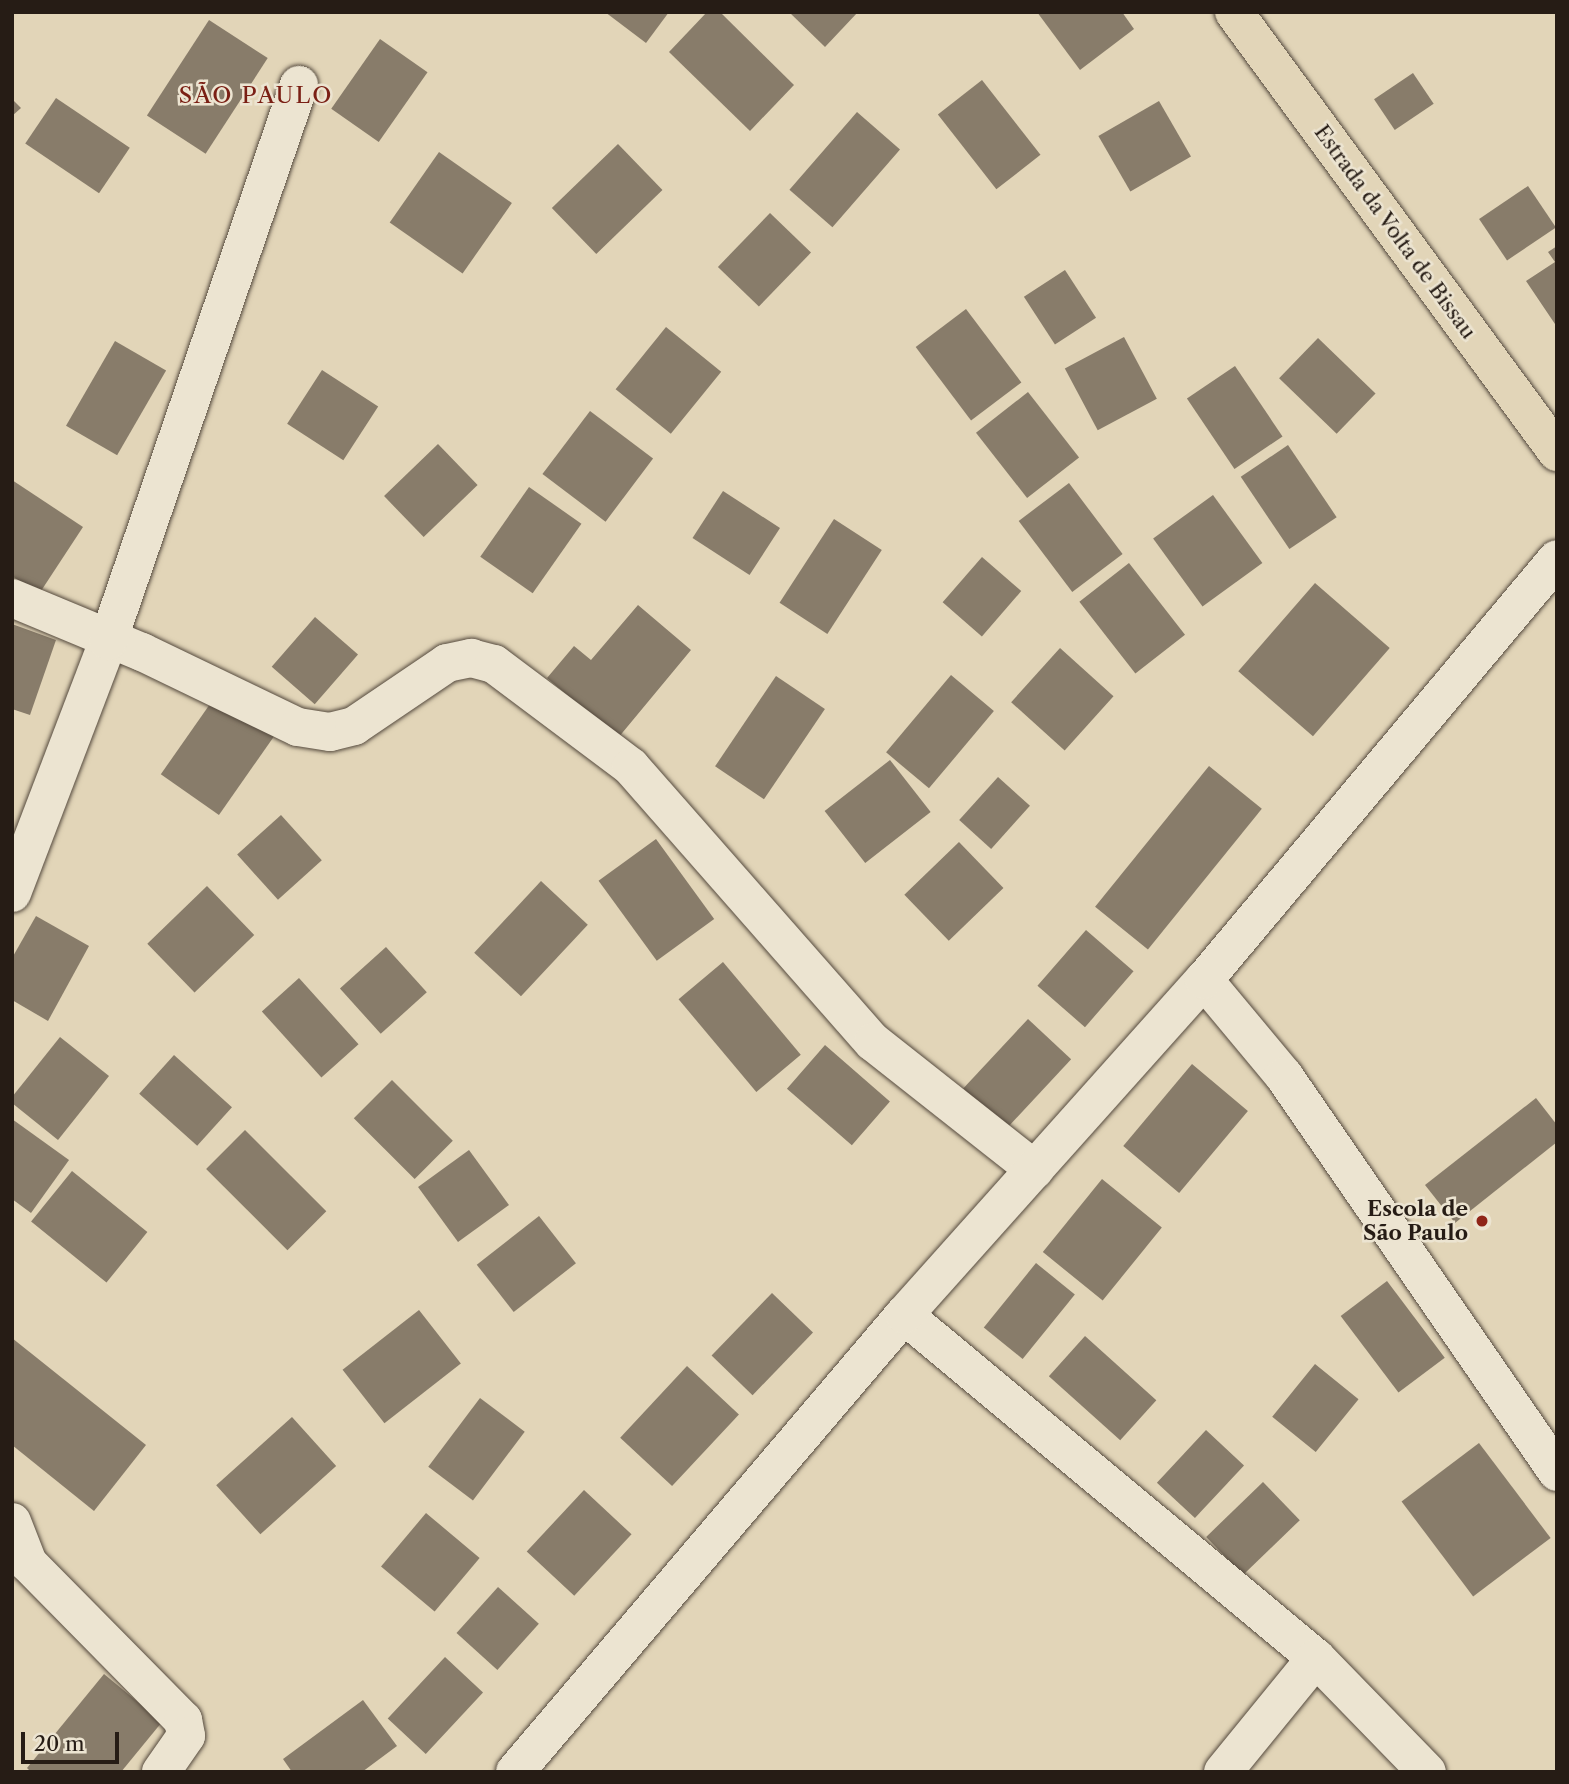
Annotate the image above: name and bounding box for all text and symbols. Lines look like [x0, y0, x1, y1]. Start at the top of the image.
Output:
district label: SÃO PAULO [180, 81, 332, 109]
street label: Estrada da Volta de Bissau [1309, 120, 1481, 344]
place label: Escola de São Paulo [1363, 1196, 1468, 1246]
marker: Escola de São Paulo [1474, 1213, 1490, 1229]
scale bar [24, 1718, 122, 1762]
text: 20 m [34, 1731, 85, 1756]

